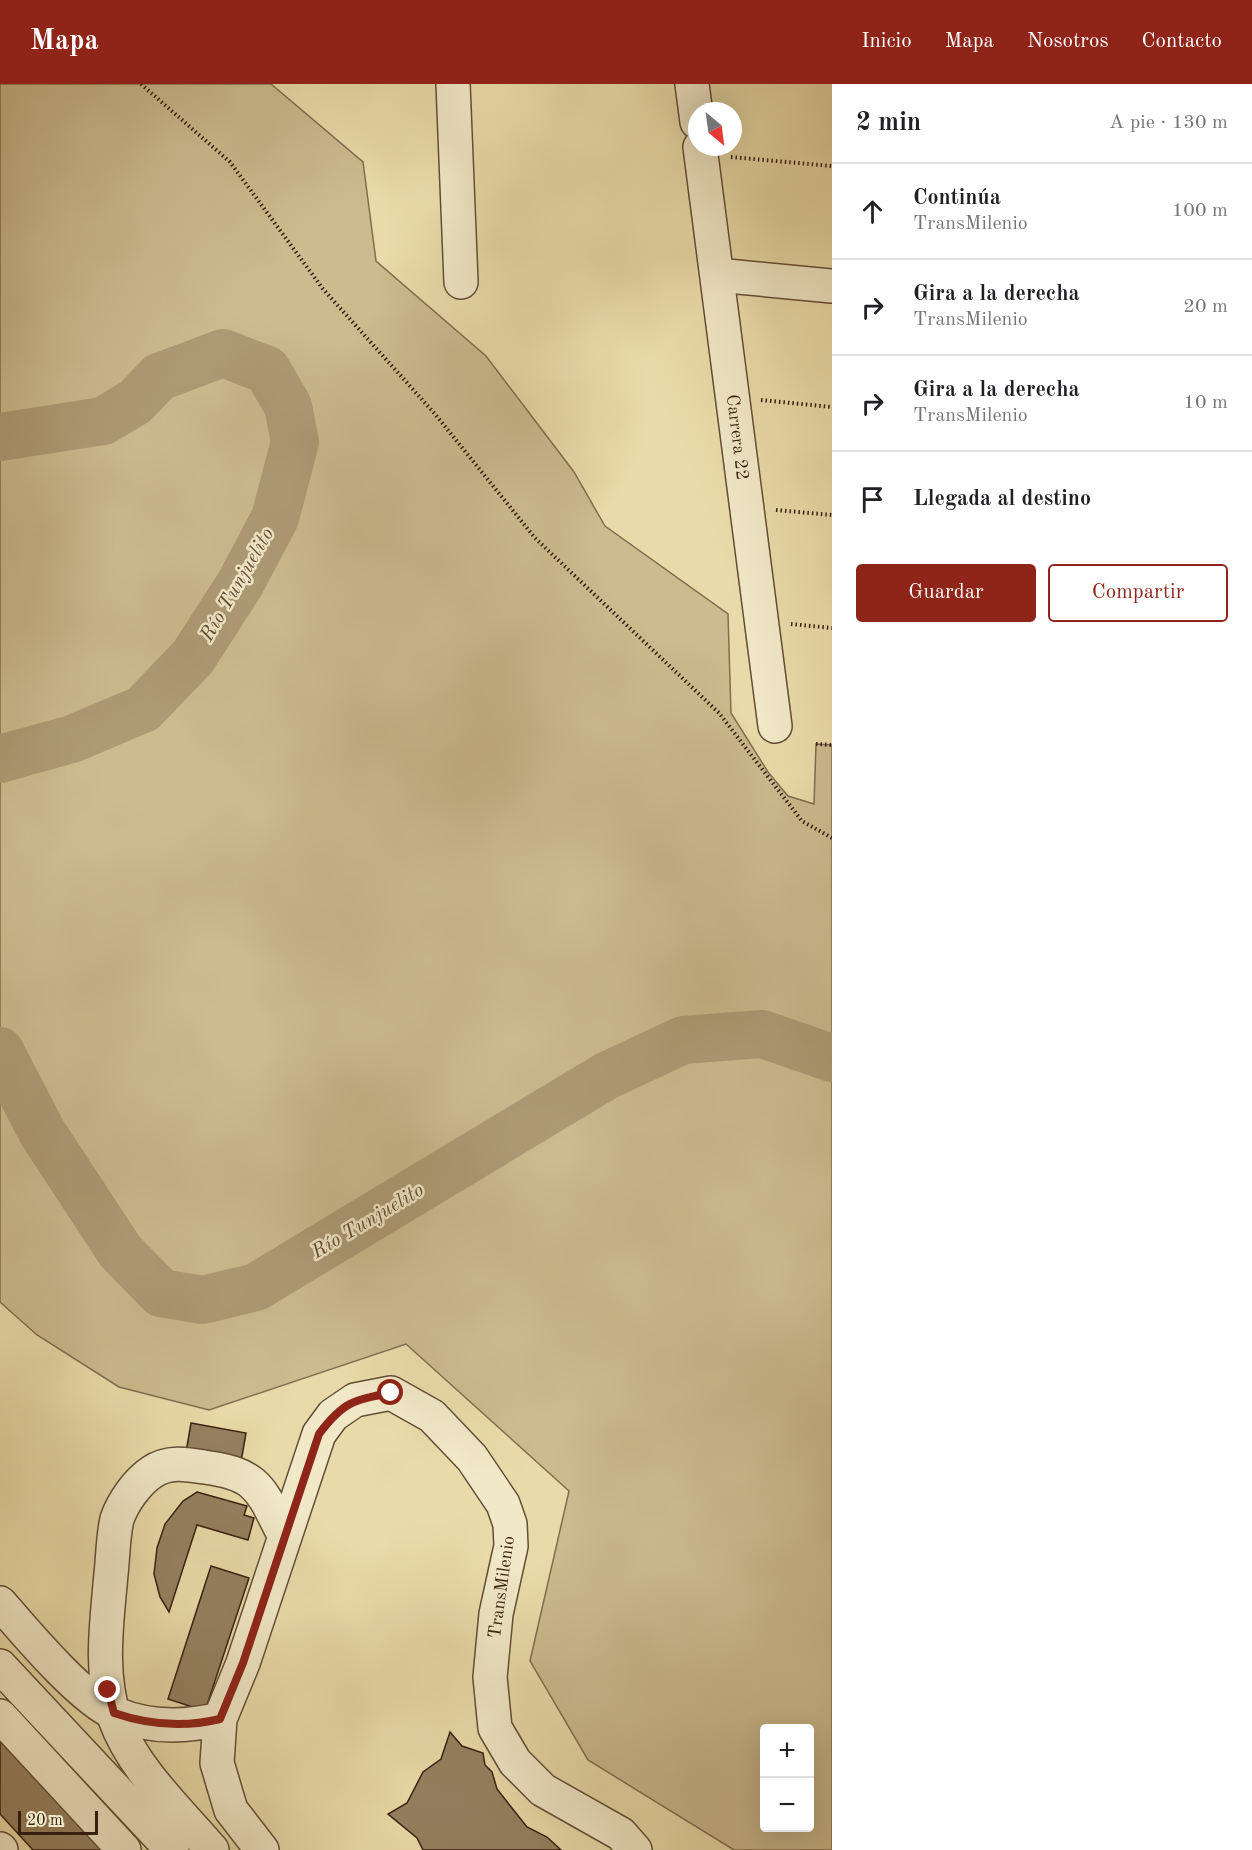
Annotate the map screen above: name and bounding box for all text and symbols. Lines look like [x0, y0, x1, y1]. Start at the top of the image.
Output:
text: Mapa [30, 28, 99, 56]
text: Inicio [861, 31, 912, 52]
text: Mapa [945, 31, 994, 52]
text: Nosotros [1027, 31, 1109, 52]
text: Contacto [1142, 31, 1222, 52]
north arrow [688, 102, 742, 156]
text: 2 min [856, 110, 921, 136]
text: A pie · 130 m [1109, 113, 1228, 133]
text: Continúa [913, 187, 1001, 209]
icon: ahead [856, 195, 889, 228]
text: 100 m [1172, 201, 1228, 221]
text: TransMilenio [913, 214, 1028, 234]
text: Gira a la derecha [913, 283, 1080, 305]
icon: right [856, 291, 889, 324]
text: 20 m [1183, 297, 1228, 317]
text: TransMilenio [913, 310, 1028, 330]
text: Gira a la derecha [913, 379, 1080, 401]
icon: right [856, 387, 889, 420]
street label: Carrera 22 [723, 393, 751, 481]
text: 10 m [1183, 393, 1228, 413]
text: TransMilenio [913, 406, 1028, 426]
icon: arrive [856, 483, 889, 516]
text: Llegada al destino [913, 488, 1091, 510]
water label: Río Tunjuelito [197, 525, 278, 646]
button: Guardar [856, 564, 1036, 622]
button: Compartir [1048, 564, 1228, 622]
water label: Río Tunjuelito [308, 1180, 428, 1263]
route start [377, 1379, 403, 1405]
street label: TransMilenio [486, 1535, 518, 1640]
route end [94, 1676, 120, 1702]
map controls [760, 1724, 814, 1832]
button: + [760, 1724, 814, 1778]
button: − [760, 1778, 814, 1832]
scale bar [18, 1808, 98, 1836]
text: 20 m [27, 1813, 63, 1829]

